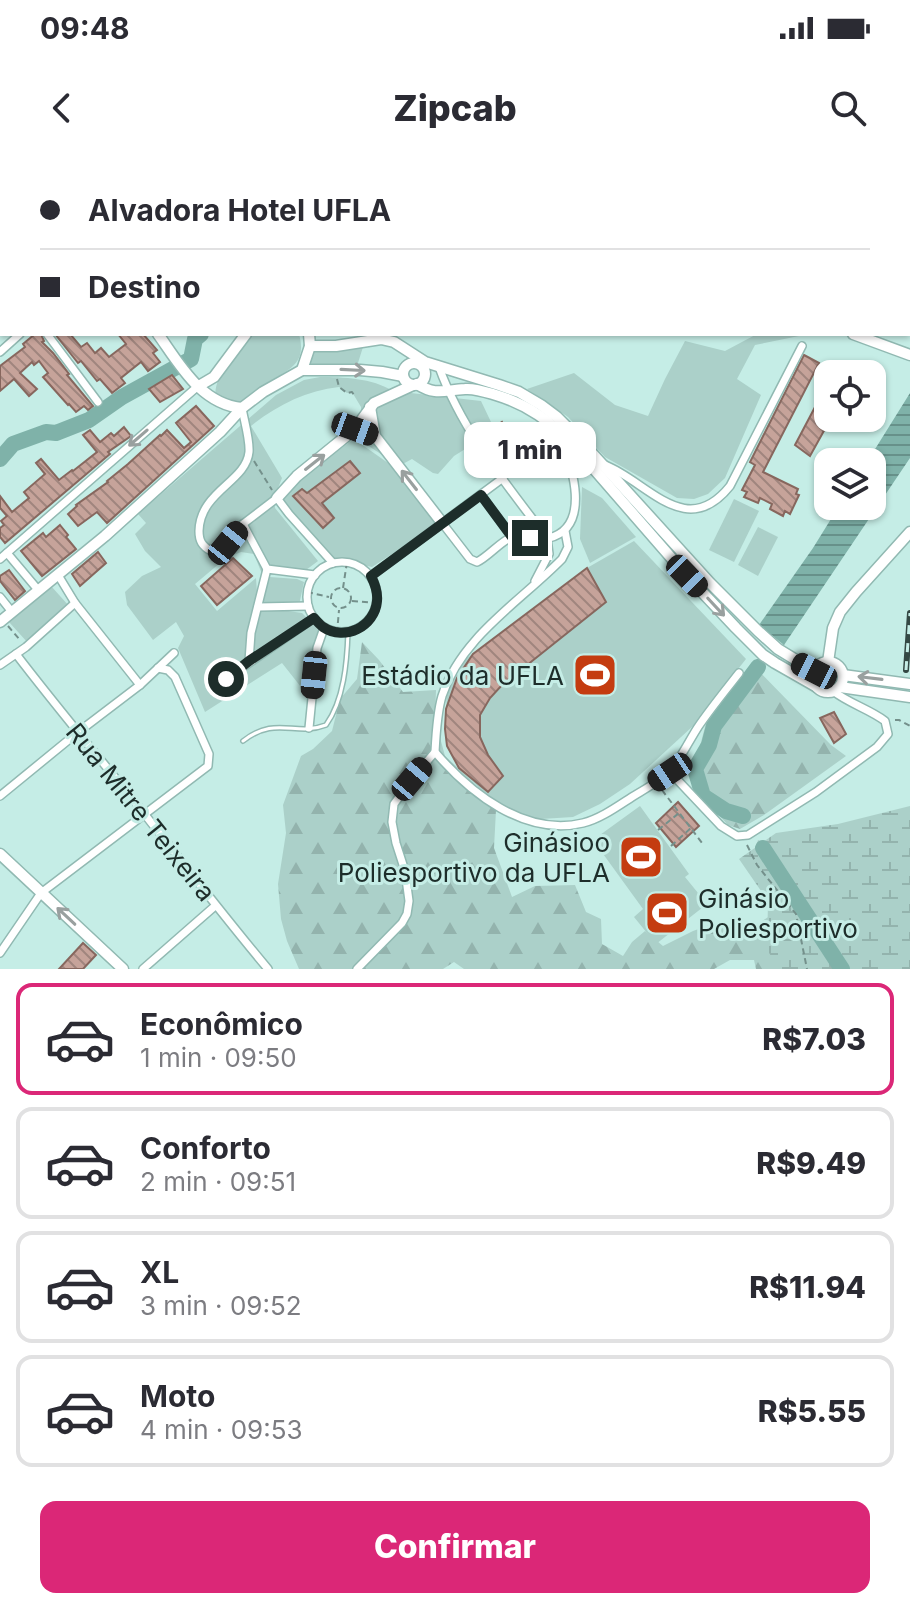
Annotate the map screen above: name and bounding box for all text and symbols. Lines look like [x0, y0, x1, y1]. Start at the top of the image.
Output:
text: 09:48 [40, 10, 130, 46]
icon: back [40, 86, 84, 130]
text: Zipcab [393, 86, 517, 130]
icon: search [826, 86, 870, 130]
text: Alvadora Hotel UFLA [88, 192, 391, 228]
text: Destino [88, 269, 201, 305]
map controls [814, 360, 886, 520]
button: locate [814, 360, 886, 432]
one-way arrow [339, 363, 366, 378]
car [328, 410, 382, 448]
callout: 1 min [464, 422, 596, 478]
one-way arrow [129, 429, 149, 447]
text: 1 min [497, 434, 563, 465]
button: layers [814, 448, 886, 520]
one-way arrow [304, 453, 325, 470]
one-way arrow [400, 470, 418, 491]
car [204, 517, 252, 569]
route end [512, 520, 548, 556]
car [662, 550, 712, 602]
one-way arrow [707, 597, 726, 617]
car [787, 649, 841, 693]
car [300, 650, 328, 700]
sports icon: Estádio da UFLA [571, 651, 619, 699]
place label: Estádio da UFLA [361, 660, 564, 691]
route start [208, 661, 244, 697]
one-way arrow [858, 670, 883, 685]
street label: Rua Mitre Teixeira [60, 717, 222, 907]
car [643, 749, 697, 795]
car [387, 753, 437, 805]
place label: Ginásioo Poliesportivo da UFLA [338, 827, 610, 888]
sports icon: Ginásioo Poliesportivo da UFLA [617, 833, 665, 881]
place label: Ginásio Poliesportivo [698, 883, 858, 944]
sports icon: Ginásio Poliesportivo [643, 889, 691, 937]
one-way arrow [56, 906, 76, 925]
icon: car [44, 1003, 116, 1075]
text: Econômico [140, 1006, 303, 1042]
text: R$7.03 [762, 1021, 866, 1057]
text: 1 min · 09:50 [140, 1042, 297, 1073]
icon: car [44, 1127, 116, 1199]
text: Conforto [140, 1130, 271, 1166]
text: R$9.49 [756, 1145, 866, 1181]
text: 2 min · 09:51 [140, 1166, 296, 1197]
icon: car [44, 1251, 116, 1323]
text: XL [140, 1254, 179, 1290]
text: R$11.94 [749, 1269, 866, 1305]
text: 3 min · 09:52 [140, 1290, 302, 1321]
icon: car [44, 1375, 116, 1447]
text: Moto [140, 1378, 215, 1414]
text: R$5.55 [758, 1393, 866, 1429]
text: 4 min · 09:53 [140, 1414, 303, 1445]
button: Confirmar [40, 1501, 870, 1593]

